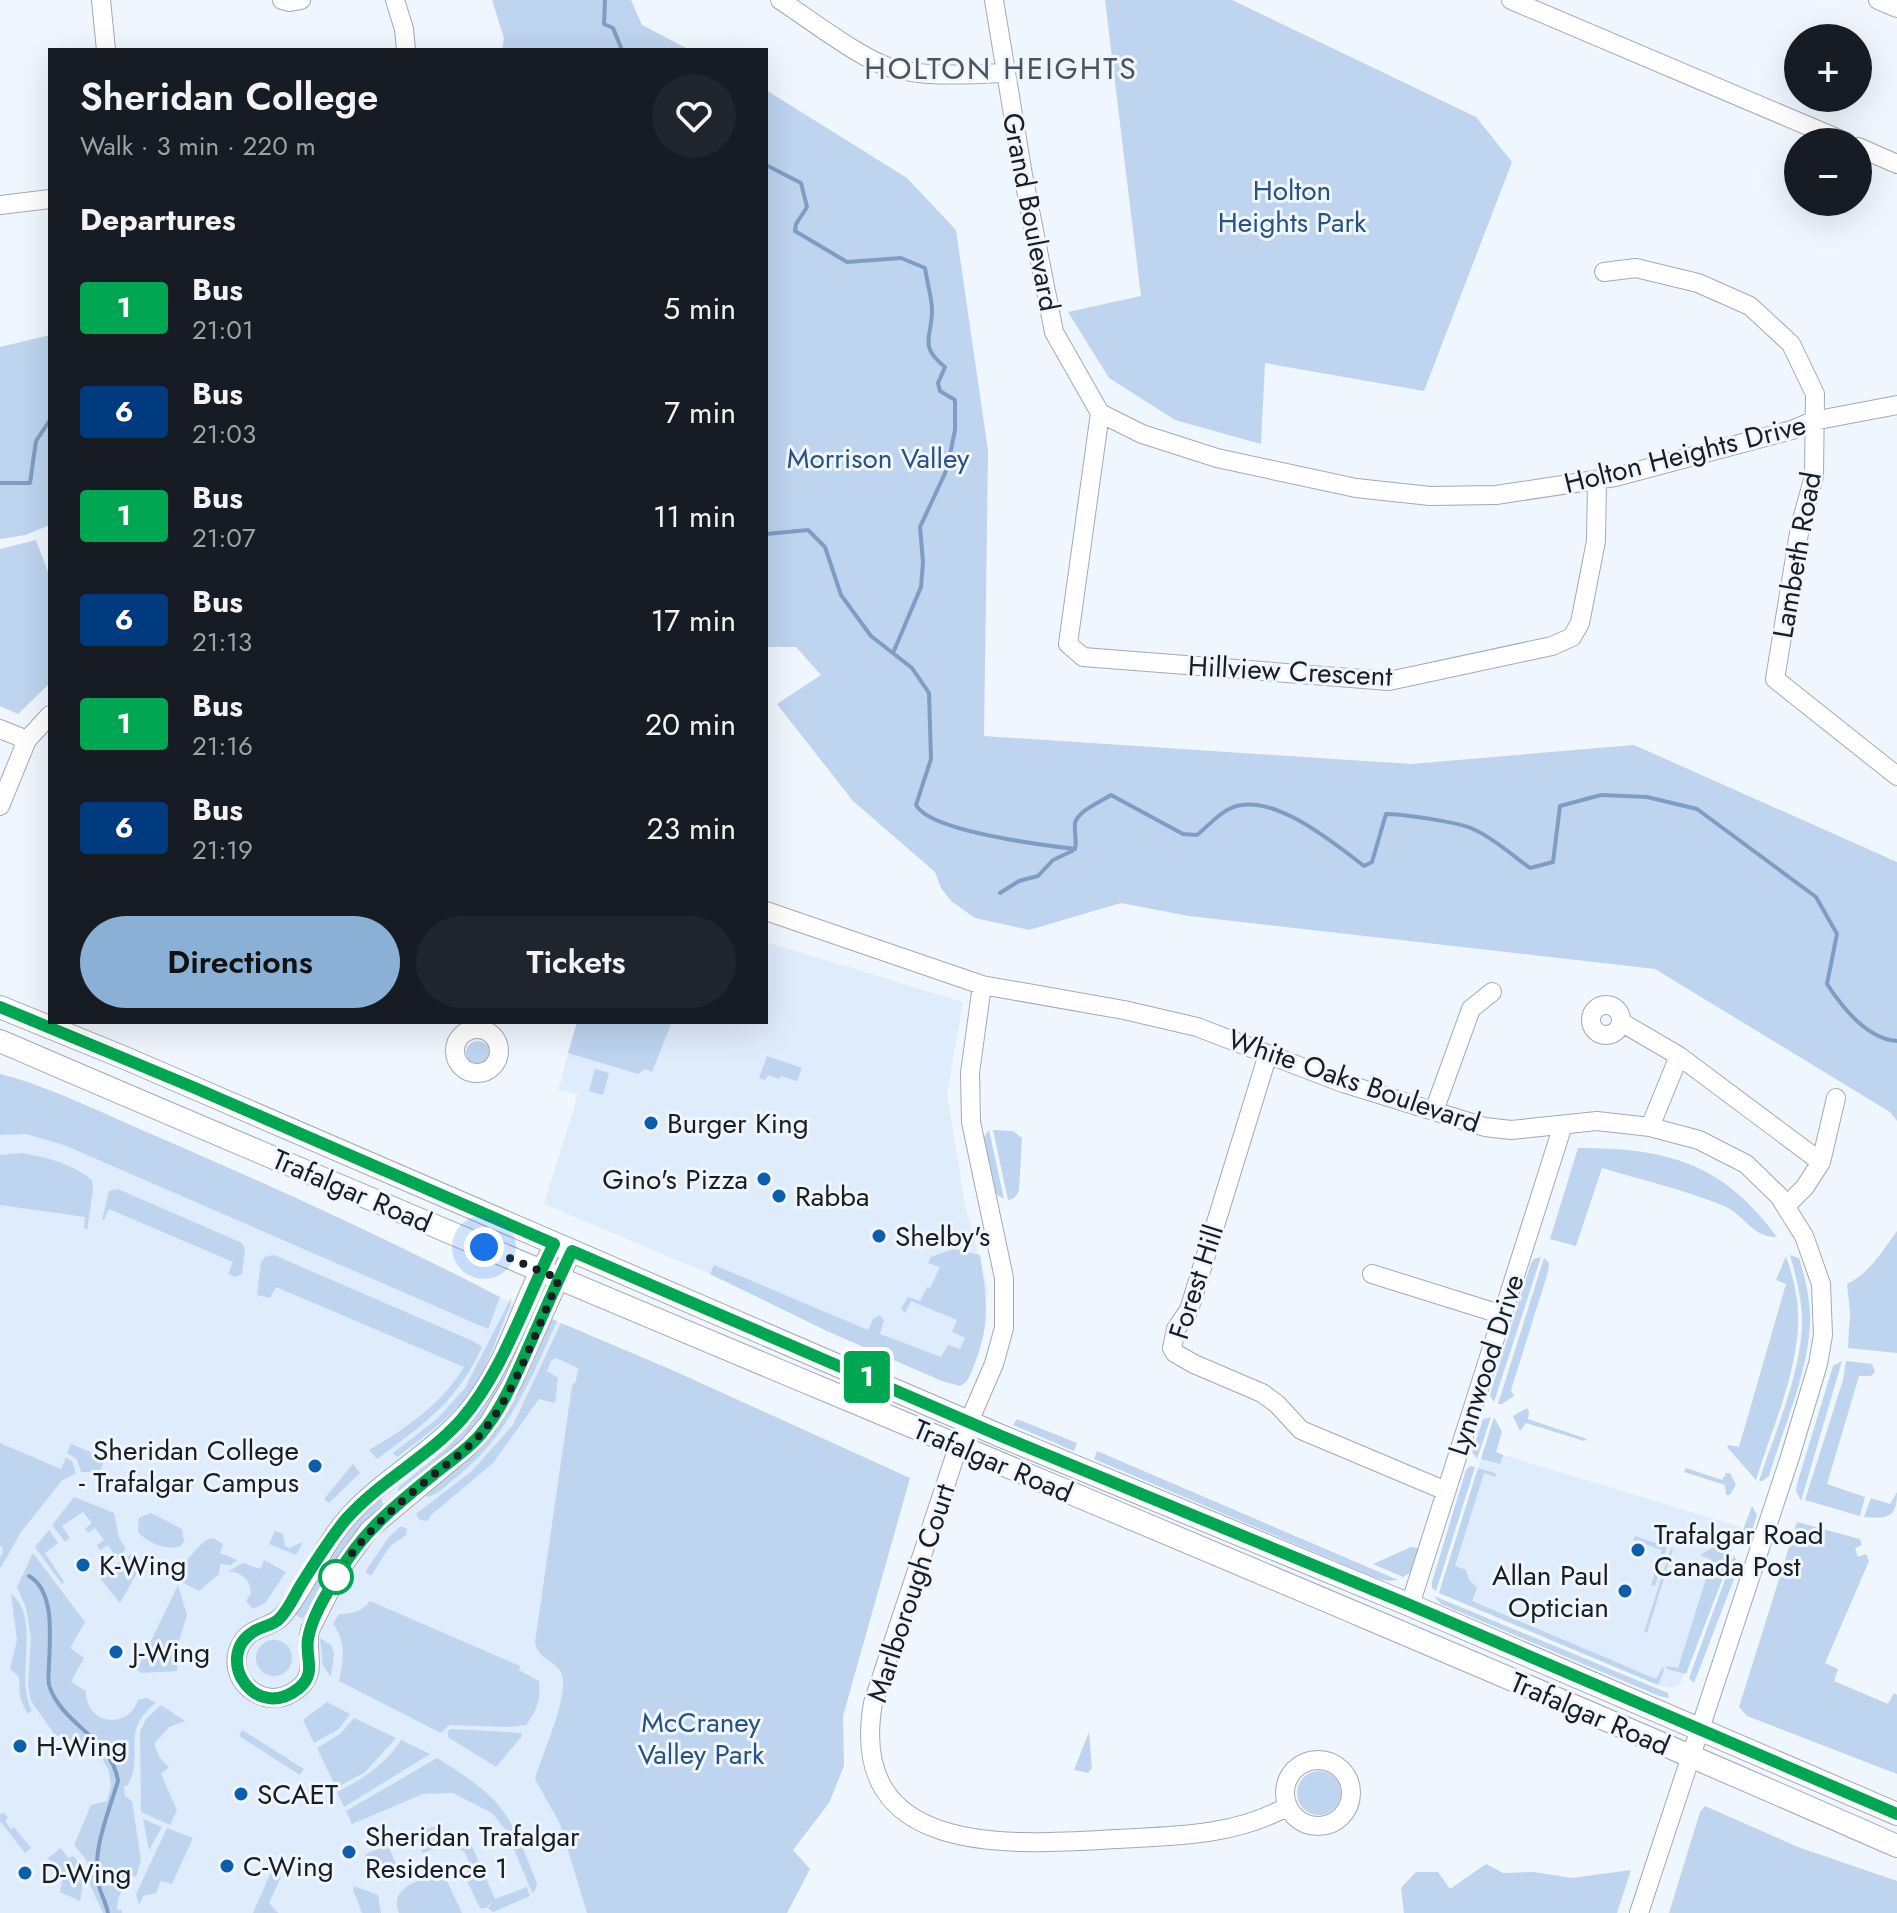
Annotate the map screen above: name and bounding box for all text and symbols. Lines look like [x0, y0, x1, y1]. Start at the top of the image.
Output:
map controls [1784, 24, 1872, 216]
button: + [1784, 24, 1872, 112]
district label: HOLTON HEIGHTS [864, 47, 1138, 90]
text: Sheridan College [80, 69, 378, 124]
button: heart [652, 74, 736, 158]
street label: Grand Boulevard [992, 109, 1070, 315]
text: Walk · 3 min · 220 m [80, 127, 316, 165]
button: − [1784, 128, 1872, 216]
park label: Holton Heights Park [1218, 170, 1367, 243]
text: Departures [80, 198, 236, 241]
text: Bus [192, 268, 243, 311]
text: 1 [117, 287, 131, 328]
text: 5 min [663, 287, 736, 330]
text: 21:01 [192, 311, 254, 349]
text: Bus [192, 372, 243, 415]
text: 6 [115, 391, 133, 432]
text: 7 min [664, 391, 736, 434]
street label: Holton Heights Drive [1560, 404, 1810, 504]
text: 21:03 [192, 415, 256, 453]
park label: Morrison Valley [787, 438, 970, 479]
street label: Lambeth Road [1762, 468, 1832, 642]
text: Bus [192, 476, 243, 519]
text: 1 [117, 495, 131, 536]
text: 11 min [653, 495, 736, 538]
text: 21:07 [192, 519, 256, 557]
text: Bus [192, 580, 243, 623]
text: 6 [115, 599, 133, 640]
text: 17 min [651, 599, 736, 642]
text: 21:13 [192, 623, 252, 661]
street label: Hillview Crescent [1187, 645, 1393, 697]
text: Bus [192, 684, 243, 727]
text: 1 [117, 703, 131, 744]
text: 20 min [645, 703, 736, 746]
text: 21:16 [192, 727, 253, 765]
text: Bus [192, 788, 243, 831]
text: 6 [115, 807, 133, 848]
text: 23 min [647, 807, 736, 850]
text: 21:19 [192, 831, 253, 869]
button: Directions [80, 916, 400, 1008]
button: Tickets [416, 916, 736, 1008]
street label: White Oaks Boulevard [1222, 1019, 1486, 1143]
place label: Burger King [667, 1103, 809, 1144]
marker: Burger King [642, 1114, 660, 1132]
street label: Trafalgar Road [266, 1139, 438, 1243]
place label: Gino's Pizza [602, 1159, 748, 1200]
marker: Gino's Pizza [755, 1170, 773, 1188]
place label: Rabba [795, 1176, 870, 1217]
marker: Rabba [770, 1187, 788, 1205]
place label: Shelby's [895, 1216, 990, 1257]
street label: Forest Hill [1158, 1219, 1234, 1345]
your location [464, 1227, 504, 1267]
marker: Shelby's [870, 1227, 888, 1245]
street label: Lynnwood Drive [1437, 1269, 1535, 1461]
line badge: 1 [841, 1351, 893, 1403]
text: 1 [860, 1356, 874, 1397]
street label: Trafalgar Road [907, 1409, 1079, 1513]
place label: Sheridan College - Trafalgar Campus [79, 1430, 299, 1503]
marker: Sheridan College - Trafalgar Campus [306, 1457, 324, 1475]
street label: Marlborough Court [856, 1478, 966, 1707]
place label: Trafalgar Road Canada Post [1654, 1514, 1824, 1587]
marker: Trafalgar Road Canada Post [1629, 1541, 1647, 1559]
place label: K-Wing [99, 1545, 186, 1586]
place label: Allan Paul Optician [1492, 1555, 1609, 1628]
marker: K-Wing [74, 1556, 92, 1574]
unlabelled marker [319, 1560, 353, 1594]
marker: Allan Paul Optician [1616, 1582, 1634, 1600]
place label: J-Wing [128, 1632, 210, 1673]
marker: J-Wing [107, 1643, 125, 1661]
street label: Trafalgar Road [1504, 1662, 1676, 1766]
park label: McCraney Valley Park [638, 1702, 765, 1775]
place label: H-Wing [36, 1726, 128, 1767]
marker: H-Wing [11, 1737, 29, 1755]
place label: SCAET [257, 1774, 338, 1815]
marker: SCAET [232, 1785, 250, 1803]
place label: Sheridan Trafalgar Residence 1 [365, 1816, 580, 1889]
marker: Sheridan Trafalgar Residence 1 [340, 1843, 358, 1861]
place label: C-Wing [243, 1846, 334, 1887]
place label: D-Wing [41, 1853, 132, 1894]
marker: C-Wing [218, 1857, 236, 1875]
marker: D-Wing [16, 1864, 34, 1882]

